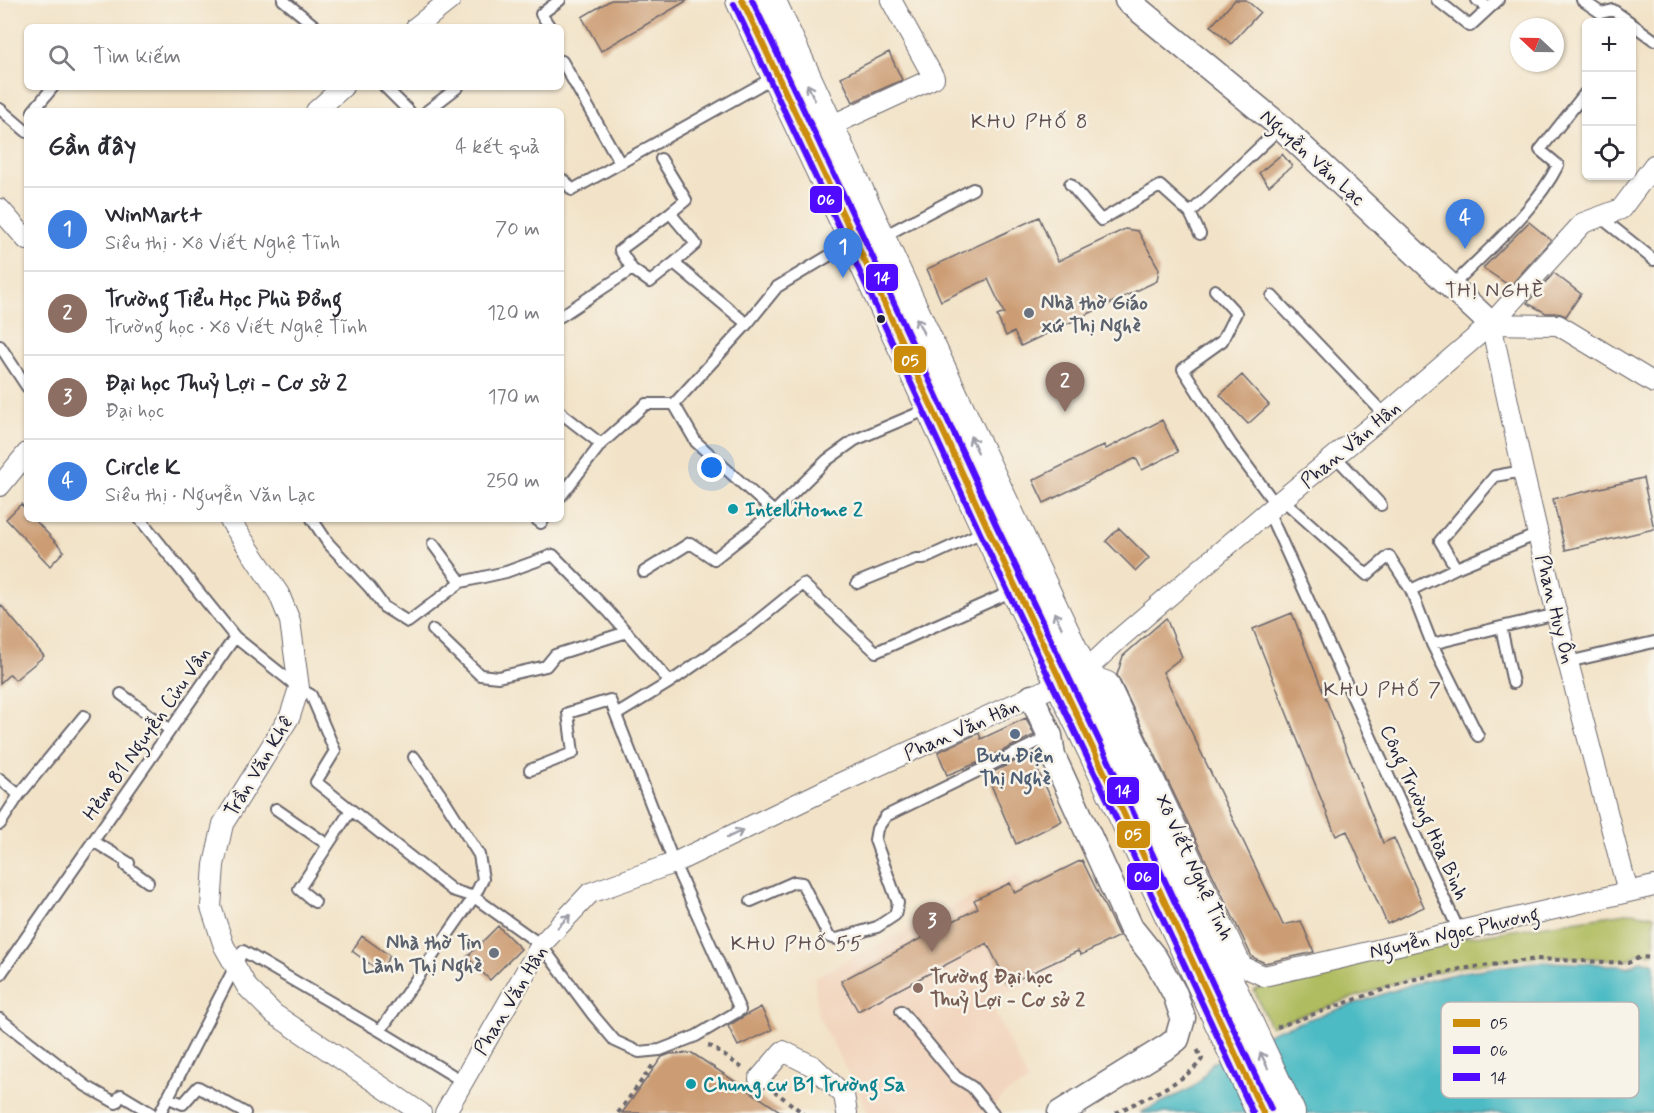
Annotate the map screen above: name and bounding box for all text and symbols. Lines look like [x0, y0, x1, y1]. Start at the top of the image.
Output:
north arrow [1510, 18, 1564, 72]
map controls [1582, 18, 1636, 180]
button: + [1582, 18, 1636, 72]
search box [24, 24, 564, 90]
icon: search [45, 41, 78, 74]
text: Tìm kiếm [93, 43, 181, 71]
button: − [1582, 72, 1636, 126]
one-way arrow [805, 83, 817, 101]
street label: Nguyễn Văn Lạc [1252, 104, 1370, 214]
district label: KHU PHỐ 8 [971, 108, 1089, 136]
button: locate [1582, 126, 1636, 180]
text: Gần đây [48, 130, 136, 164]
text: 4 kết quả [455, 134, 540, 161]
line badge: 06 [809, 185, 843, 214]
text: 06 [817, 190, 835, 211]
pin: 4 [1446, 200, 1484, 249]
text: WinMart+ [105, 202, 203, 230]
text: 1 [63, 216, 72, 243]
text: 70 m [495, 216, 540, 243]
pin: 1 [824, 228, 862, 278]
text: Siêu thị · Xô Viết Nghệ Tĩnh [105, 230, 340, 257]
line badge: 14 [865, 263, 899, 292]
text: 14 [874, 268, 891, 289]
district label: THỊ NGHÈ [1445, 277, 1545, 305]
text: Trường Tiểu Học Phù Đổng [105, 286, 342, 314]
place label: Nhà thờ Giáo xứ Thị Nghè [1041, 290, 1148, 342]
text: 2 [63, 300, 72, 327]
text: 120 m [487, 300, 540, 327]
marker: Nhà thờ Giáo xứ Thị Nghè [1022, 306, 1036, 320]
unlabelled marker [875, 313, 887, 325]
text: Trường học · Xô Viết Nghệ Tĩnh [105, 314, 368, 341]
one-way arrow [913, 317, 925, 335]
line badge: 05 [893, 345, 927, 374]
text: 05 [901, 351, 919, 372]
pin: 2 [1046, 362, 1084, 412]
text: Đại học Thuỷ Lợi - Cơ sở 2 [105, 370, 347, 398]
text: 3 [63, 384, 72, 411]
text: 170 m [488, 384, 540, 411]
street label: Phan Văn Hân [1295, 395, 1407, 495]
text: Đại học [105, 398, 164, 425]
one-way arrow [968, 435, 980, 453]
your location [697, 453, 726, 482]
text: Circle K [105, 454, 180, 482]
text: 4 [62, 468, 73, 495]
text: 250 m [486, 468, 540, 495]
text: Siêu thị · Nguyễn Văn Lạc [105, 482, 315, 509]
place label: IntelliHome 2 [745, 497, 863, 524]
marker: IntelliHome 2 [726, 502, 740, 516]
street label: Phan Huy Ôn [1528, 552, 1581, 667]
one-way arrow [1051, 611, 1063, 629]
street label: Hẻm 81 Nguyễn Cửu Vân [77, 642, 219, 827]
district label: KHU PHỐ 7 [1323, 676, 1443, 704]
street label: Phan Văn Hân [900, 693, 1023, 768]
street label: Trần Văn Khê [218, 711, 300, 822]
street label: Công Trường Hòa Bình [1371, 721, 1474, 905]
marker: Bưu Điện Thị Nghè [1008, 727, 1022, 741]
place label: Bưu Điện Thị Nghè [976, 743, 1054, 795]
line badge: 14 [1106, 776, 1140, 805]
text: 14 [1115, 781, 1132, 802]
street label: Xô Viết Nghệ Tĩnh [1147, 790, 1239, 945]
line badge: 05 [1116, 820, 1151, 849]
text: 05 [1124, 825, 1142, 846]
one-way arrow [725, 827, 743, 839]
line badge: 06 [1126, 862, 1160, 891]
text: 06 [1134, 867, 1152, 888]
street label: Nguyễn Ngọc Phương [1367, 901, 1542, 968]
pin: 3 [912, 902, 952, 952]
one-way arrow [556, 914, 571, 929]
place label: Nhà thờ Tin Lành Thị Nghè [362, 930, 482, 982]
district label: KHU PHỐ 55 [730, 930, 864, 958]
street label: Phan Văn Hân [468, 941, 555, 1061]
marker: Nhà thờ Tin Lành Thị Nghè [487, 946, 501, 960]
place label: Trường Đại học Thuỷ Lợi - Cơ sở 2 [930, 964, 1085, 1014]
marker: Trường Đại học Thuỷ Lợi - Cơ sở 2 [911, 981, 925, 995]
legend [1441, 1002, 1639, 1098]
text: 05 [1490, 1014, 1507, 1035]
text: 06 [1490, 1041, 1508, 1062]
one-way arrow [1258, 1052, 1270, 1070]
text: 14 [1490, 1068, 1507, 1089]
place label: Chung cư B1 Trường Sa [703, 1072, 905, 1101]
marker: Chung cư B1 Trường Sa [684, 1077, 698, 1091]

